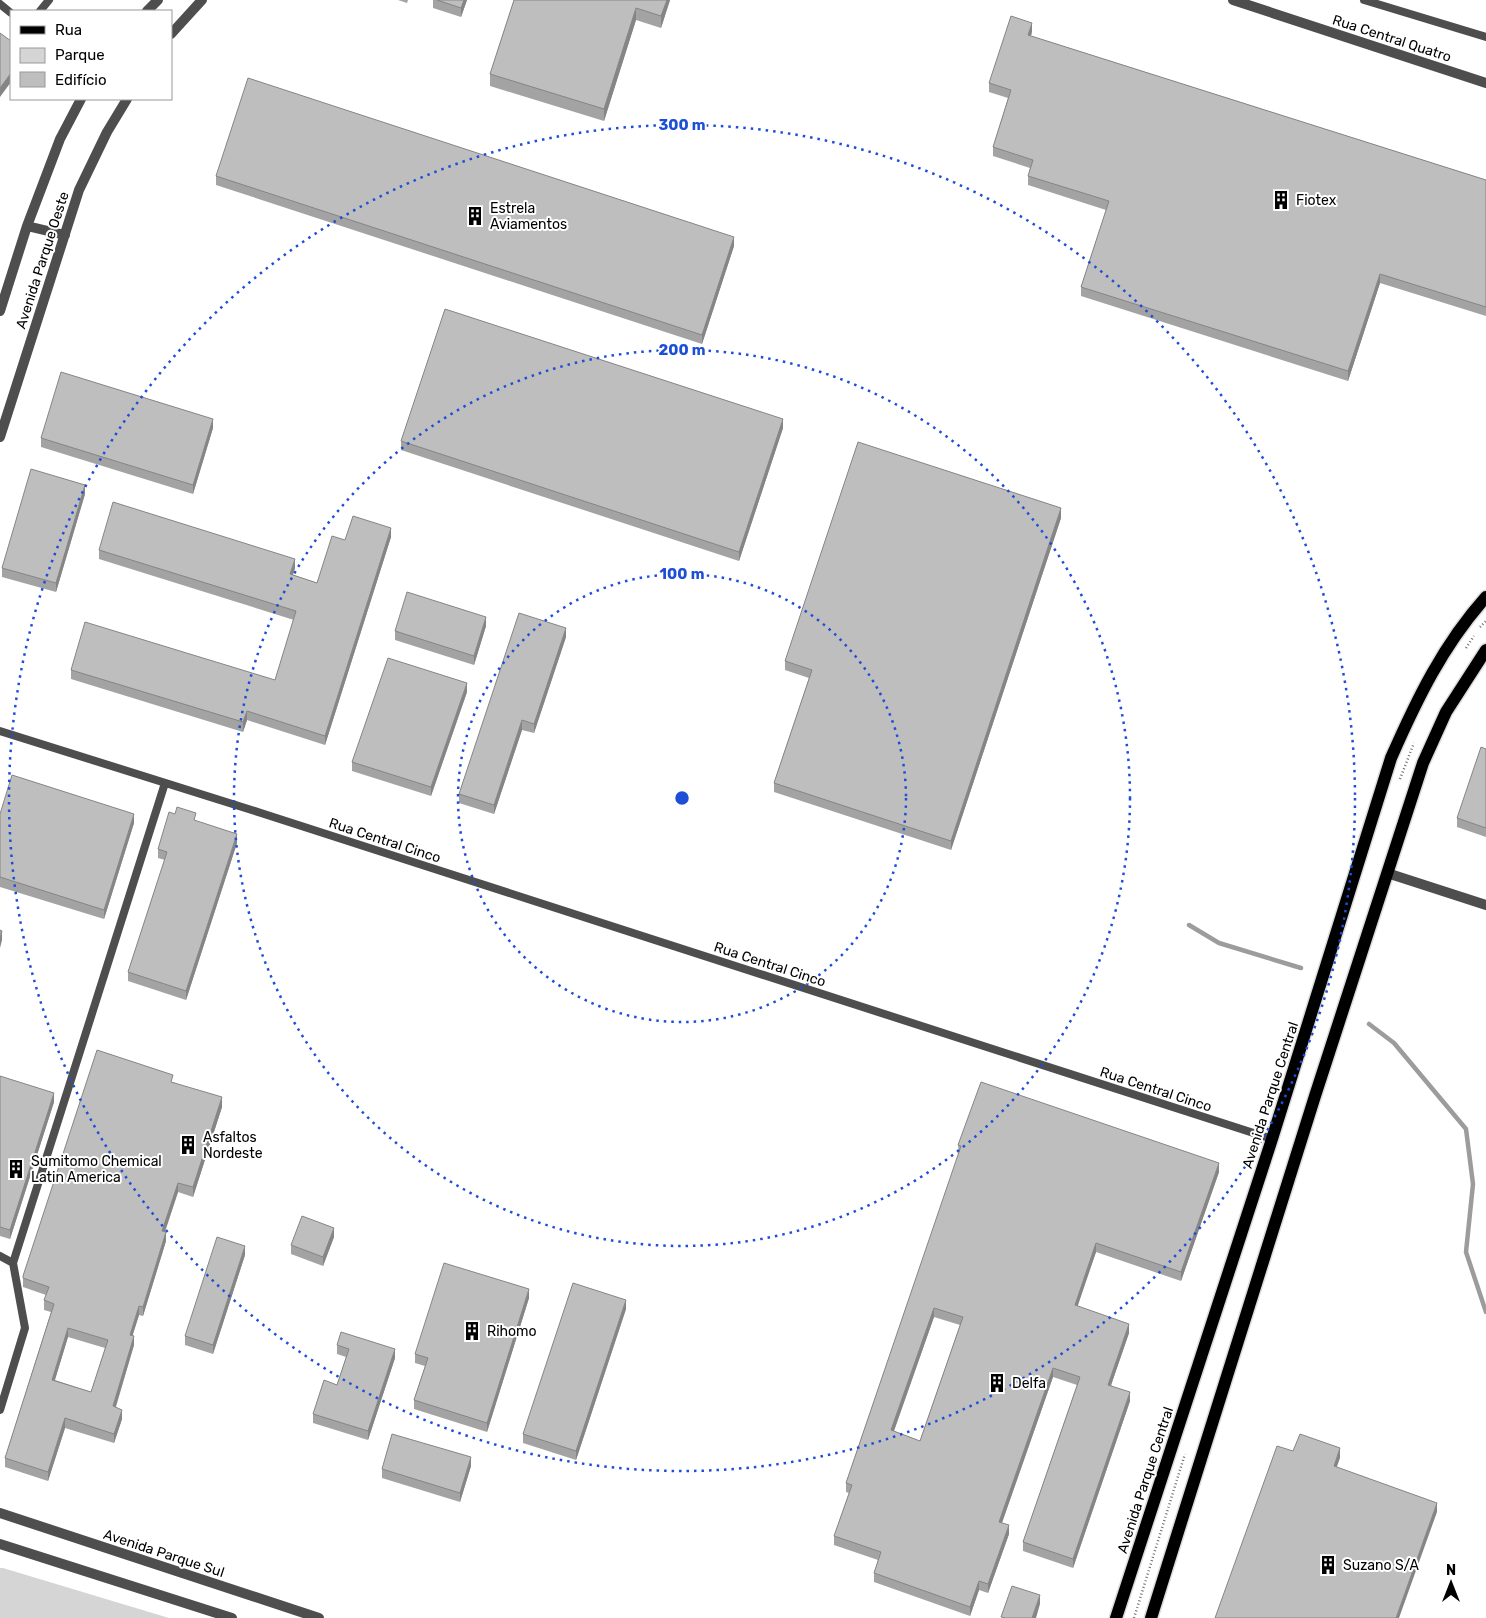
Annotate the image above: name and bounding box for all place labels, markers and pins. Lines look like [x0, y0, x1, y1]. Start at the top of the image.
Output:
building icon: Fiotex [1270, 189, 1292, 211]
place label: Fiotex [1296, 192, 1337, 209]
place label: Estrela Aviamentos [490, 200, 567, 233]
building icon: Estrela Aviamentos [464, 205, 486, 227]
centre of rings [673, 789, 691, 807]
place label: Asfaltos Nordeste [203, 1129, 263, 1162]
building icon: Asfaltos Nordeste [177, 1134, 199, 1156]
place label: Sumitomo Chemical Latin America [31, 1153, 162, 1186]
building icon: Sumitomo Chemical Latin America [5, 1158, 27, 1180]
building icon: Rihomo [461, 1320, 483, 1342]
place label: Rihomo [487, 1323, 537, 1340]
building icon: Delfa [986, 1372, 1008, 1394]
place label: Delfa [1012, 1375, 1046, 1392]
building icon: Suzano S/A [1317, 1554, 1339, 1576]
place label: Suzano S/A [1343, 1557, 1419, 1574]

